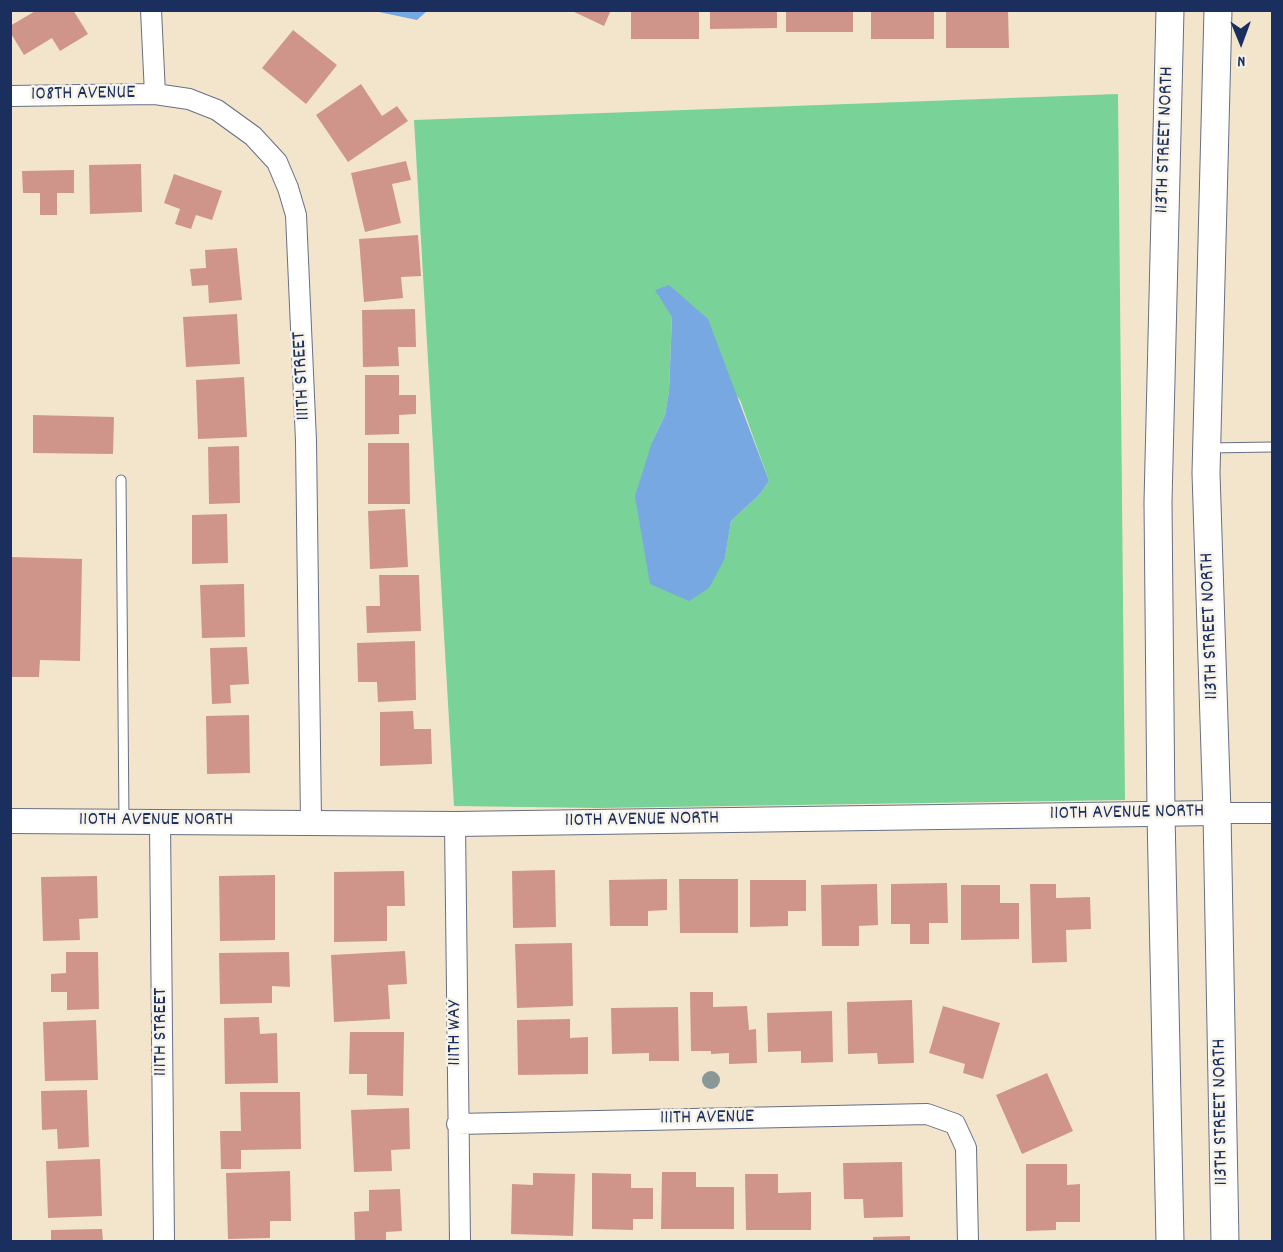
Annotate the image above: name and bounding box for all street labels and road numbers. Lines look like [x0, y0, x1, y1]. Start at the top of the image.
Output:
street label: 113TH STREET NORTH [1151, 66, 1181, 214]
street label: 108TH AVENUE [31, 82, 135, 108]
street label: 111TH STREET [289, 331, 317, 421]
street label: 113TH STREET NORTH [1196, 552, 1226, 700]
street label: 110TH AVENUE NORTH [1049, 801, 1205, 827]
street label: 110TH AVENUE NORTH [564, 808, 720, 834]
street label: 110TH AVENUE NORTH [79, 809, 233, 833]
street label: 111TH STREET [150, 988, 174, 1076]
street label: 111TH WAY [444, 1000, 468, 1066]
street label: 113TH STREET NORTH [1209, 1038, 1235, 1186]
street label: 111TH AVENUE [660, 1106, 754, 1132]

